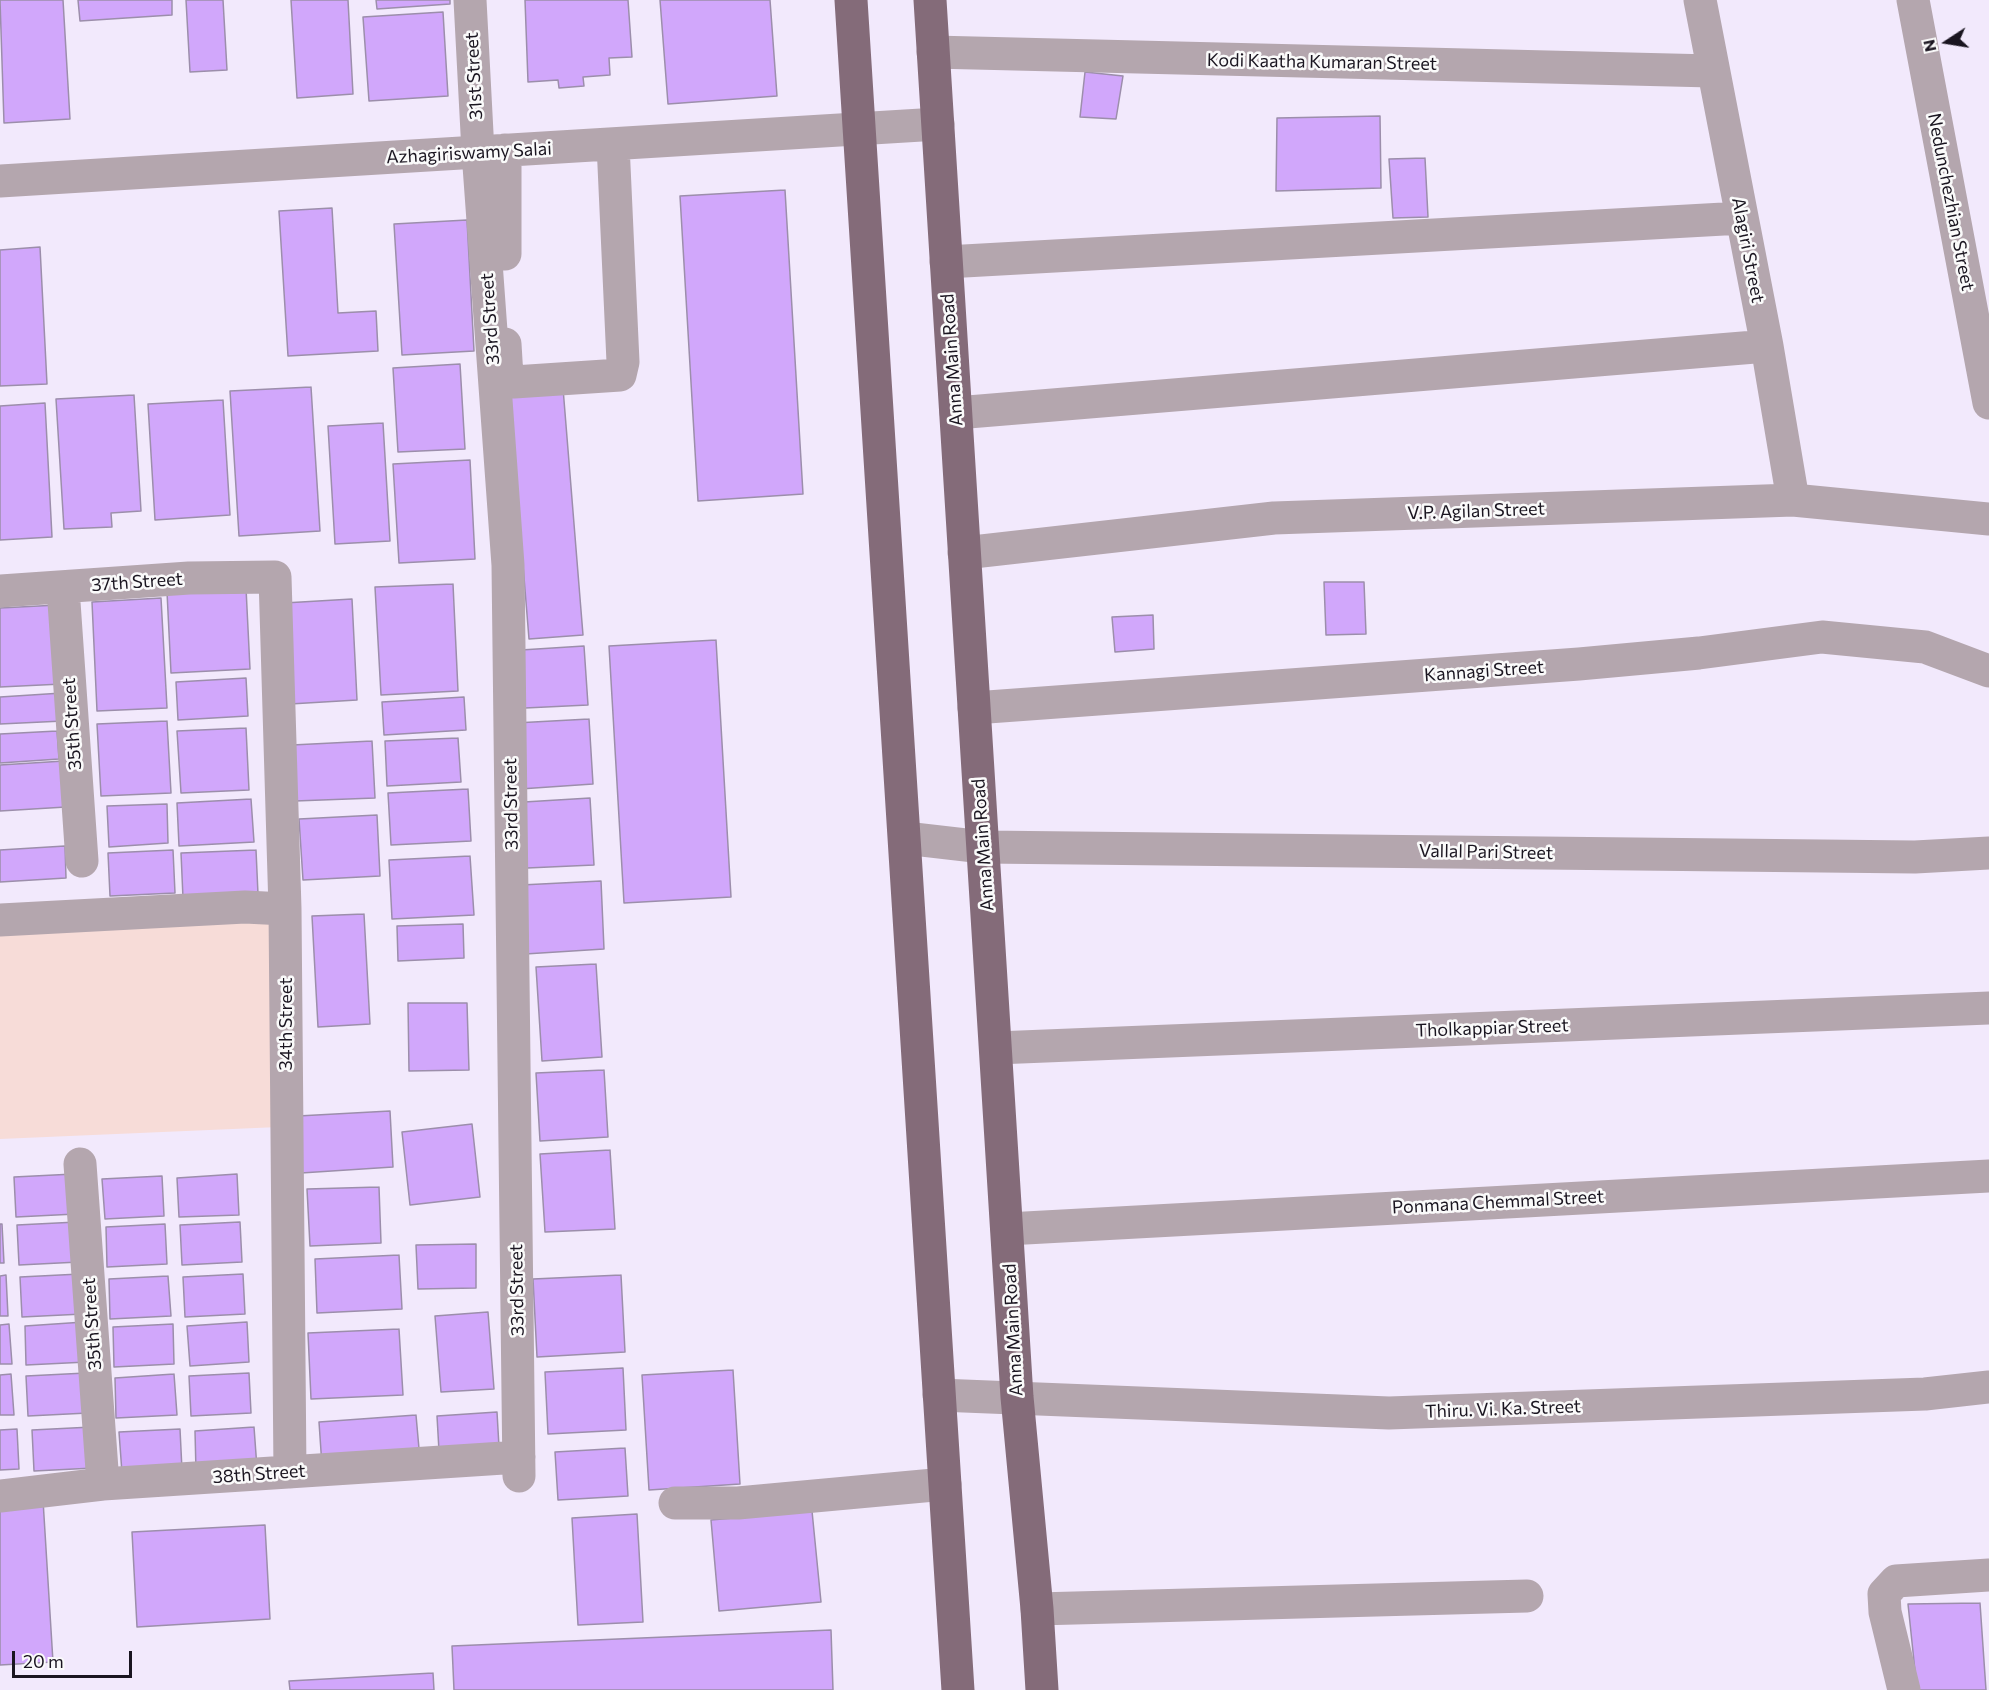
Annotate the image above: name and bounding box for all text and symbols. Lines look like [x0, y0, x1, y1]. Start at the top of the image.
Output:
north arrow [1917, 12, 1977, 72]
street label: 31st Street [461, 32, 487, 120]
text: N [1918, 38, 1939, 54]
street label: Kodi Kaatha Kumaran Street [1207, 49, 1437, 75]
street label: Nedunchezhian Street [1923, 111, 1979, 293]
street label: Azhagiriswamy Salai [386, 138, 552, 168]
street label: Alagiri Street [1727, 195, 1769, 305]
street label: 33rd Street [476, 272, 504, 366]
street label: Anna Main Road [937, 293, 967, 427]
street label: V.P. Agilan Street [1407, 498, 1545, 524]
street label: 37th Street [91, 568, 183, 596]
street label: Kannagi Street [1423, 656, 1545, 686]
street label: 35th Street [58, 677, 86, 771]
street label: 33rd Street [499, 758, 523, 850]
street label: Anna Main Road [968, 778, 998, 912]
street label: Vallal Pari Street [1419, 840, 1553, 864]
street label: 34th Street [275, 977, 297, 1071]
street label: Tholkappiar Street [1415, 1015, 1569, 1041]
street label: Ponmana Chemmal Street [1391, 1186, 1605, 1218]
street label: 33rd Street [505, 1244, 529, 1336]
street label: Anna Main Road [999, 1263, 1027, 1397]
street label: 35th Street [78, 1277, 106, 1371]
street label: Thiru. Vi. Ka. Street [1425, 1395, 1581, 1423]
street label: 38th Street [212, 1460, 306, 1488]
scale bar [15, 1639, 135, 1677]
text: 20 m [23, 1650, 64, 1672]

